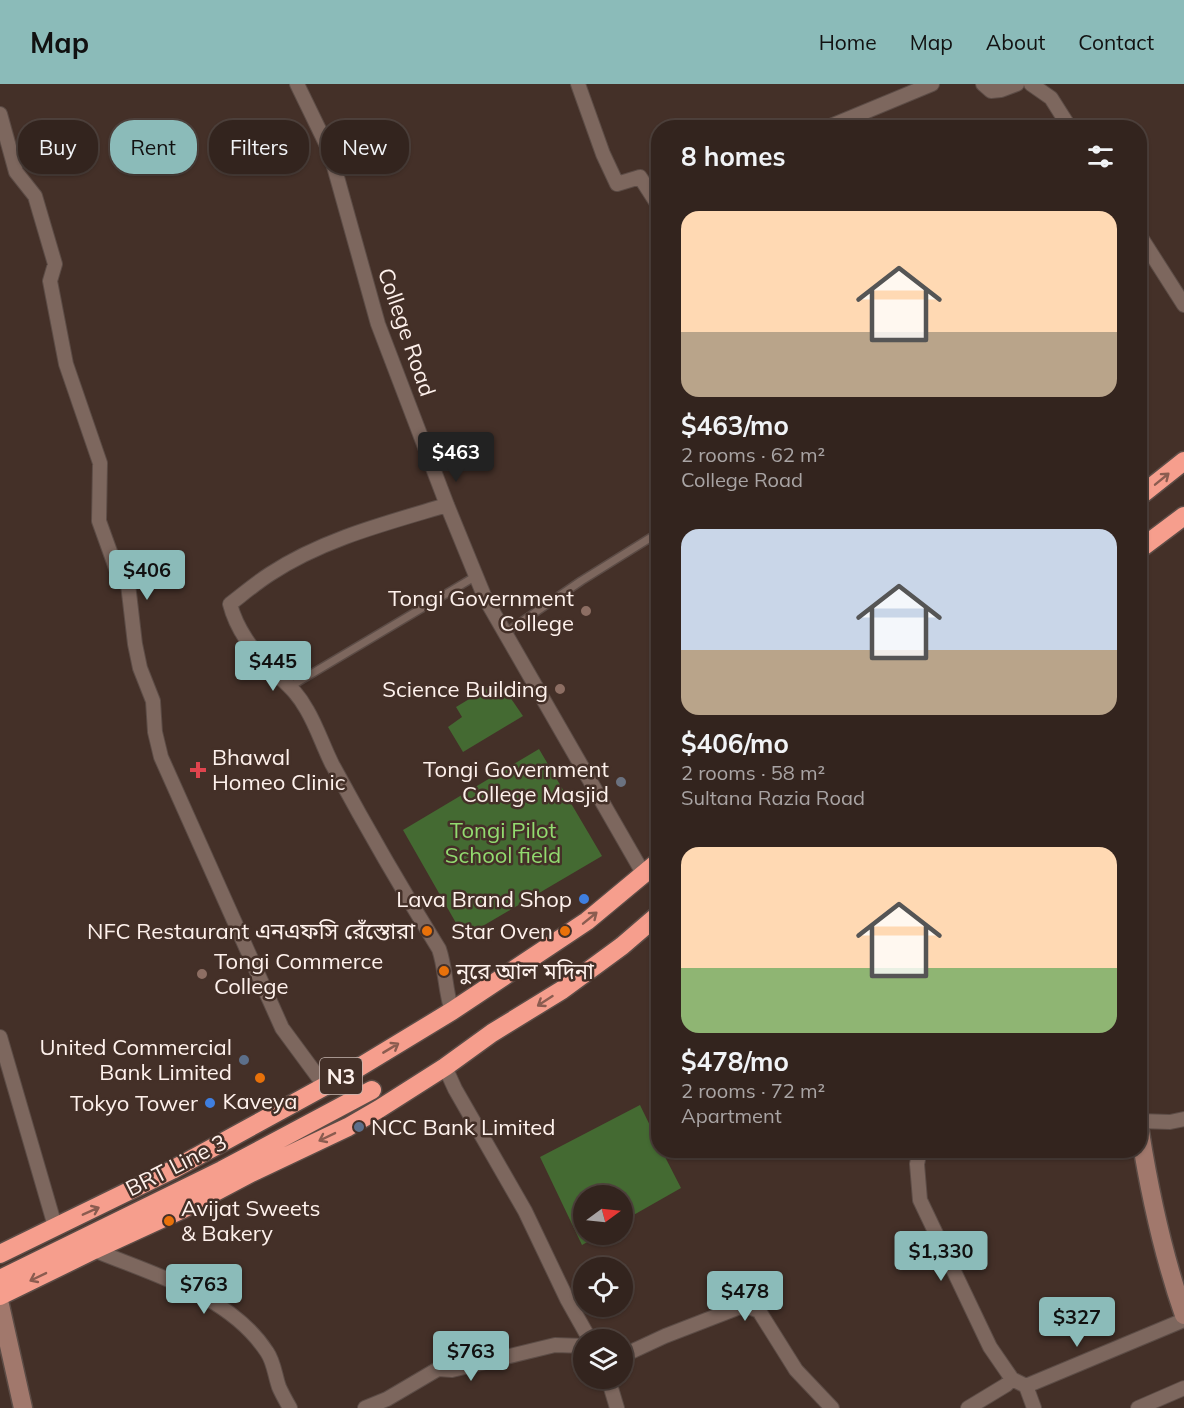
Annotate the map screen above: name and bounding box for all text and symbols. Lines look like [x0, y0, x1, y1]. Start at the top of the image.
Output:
text: Map [30, 25, 89, 60]
text: Home [819, 29, 877, 55]
text: Map [910, 29, 953, 55]
text: About [986, 29, 1045, 55]
text: Contact [1078, 29, 1154, 55]
chip: Buy [18, 120, 98, 174]
chip: Rent [110, 120, 197, 174]
chip: Filters [209, 120, 309, 174]
chip: New [321, 120, 409, 174]
text: 8 homes [681, 140, 785, 173]
icon: filters [1084, 140, 1117, 173]
icon: home [845, 250, 953, 358]
street label: College Road [372, 264, 442, 400]
text: $463/mo [681, 409, 789, 442]
pin: $463 [420, 432, 492, 483]
text: $463 [432, 439, 480, 464]
text: 2 rooms · 62 m² [681, 442, 825, 467]
text: College Road [681, 467, 803, 492]
one-way arrow [1154, 472, 1170, 485]
pin: $406 [111, 550, 183, 601]
text: $406 [123, 557, 171, 582]
icon: home [845, 568, 953, 676]
place label: Tongi Government College [388, 584, 574, 637]
marker: Tongi Government College [579, 604, 593, 618]
pin: $445 [237, 641, 309, 692]
text: $445 [249, 648, 297, 673]
place label: Science Building [382, 675, 548, 703]
marker: Science Building [553, 682, 567, 696]
text: $406/mo [681, 727, 789, 760]
place label: Bhawal Homeo Clinic [212, 743, 346, 796]
place label: Tongi Government College Masjid [423, 755, 609, 808]
text: 2 rooms · 58 m² [681, 760, 825, 785]
marker: Bhawal Homeo Clinic [189, 761, 207, 779]
marker: Tongi Government College Masjid [614, 775, 628, 789]
text: Sultana Razia Road [681, 785, 865, 810]
park label: Tongi Pilot School field [445, 816, 561, 869]
place label: Lava Brand Shop [396, 885, 572, 913]
icon: home [845, 886, 953, 994]
marker: Lava Brand Shop [577, 892, 591, 906]
one-way arrow [581, 912, 597, 925]
place label: NFC Restaurant এনএফসি রেঁস্তোরা [87, 917, 416, 945]
place label: Star Oven [451, 917, 553, 945]
marker: NFC Restaurant এনএফসি রেঁস্তোরা [420, 924, 434, 938]
marker: Star Oven [558, 924, 572, 938]
place label: Tongi Commerce College [214, 947, 383, 1000]
place label: নুরে আল মদিনা [455, 957, 595, 985]
marker: নুরে আল মদিনা [437, 964, 451, 978]
marker: Tongi Commerce College [195, 967, 209, 981]
one-way arrow [538, 995, 554, 1007]
place label: United Commercial Bank Limited [39, 1033, 232, 1086]
one-way arrow [382, 1041, 399, 1053]
text: $478/mo [681, 1045, 789, 1078]
marker: United Commercial Bank Limited [237, 1053, 251, 1067]
road number: N3 [320, 1058, 362, 1094]
marker: Kaveya [253, 1071, 267, 1085]
text: 2 rooms · 72 m² [681, 1078, 825, 1103]
place label: Kaveya [222, 1087, 298, 1115]
place label: Tokyo Tower [70, 1089, 198, 1117]
marker: Tokyo Tower [203, 1096, 217, 1110]
text: Apartment [681, 1103, 782, 1128]
place label: NCC Bank Limited [371, 1113, 555, 1141]
marker: NCC Bank Limited [352, 1120, 366, 1134]
street label: BRT Line 3 [121, 1128, 231, 1202]
one-way arrow [318, 1132, 336, 1144]
north arrow [573, 1185, 633, 1245]
map controls [573, 1185, 633, 1389]
place label: Avijat Sweets & Bakery [181, 1194, 320, 1247]
one-way arrow [81, 1204, 99, 1216]
marker: Avijat Sweets & Bakery [162, 1214, 176, 1228]
pin: $1,330 [892, 1231, 990, 1282]
text: $1,330 [909, 1238, 973, 1263]
button: locate [573, 1257, 633, 1317]
pin: $763 [168, 1264, 240, 1315]
text: $763 [180, 1271, 228, 1296]
pin: $478 [709, 1271, 781, 1322]
one-way arrow [29, 1272, 47, 1284]
text: $478 [721, 1278, 769, 1303]
pin: $327 [1041, 1297, 1113, 1348]
text: $327 [1053, 1304, 1101, 1329]
button: layers [573, 1329, 633, 1389]
pin: $763 [435, 1331, 507, 1382]
text: $763 [447, 1338, 495, 1363]

